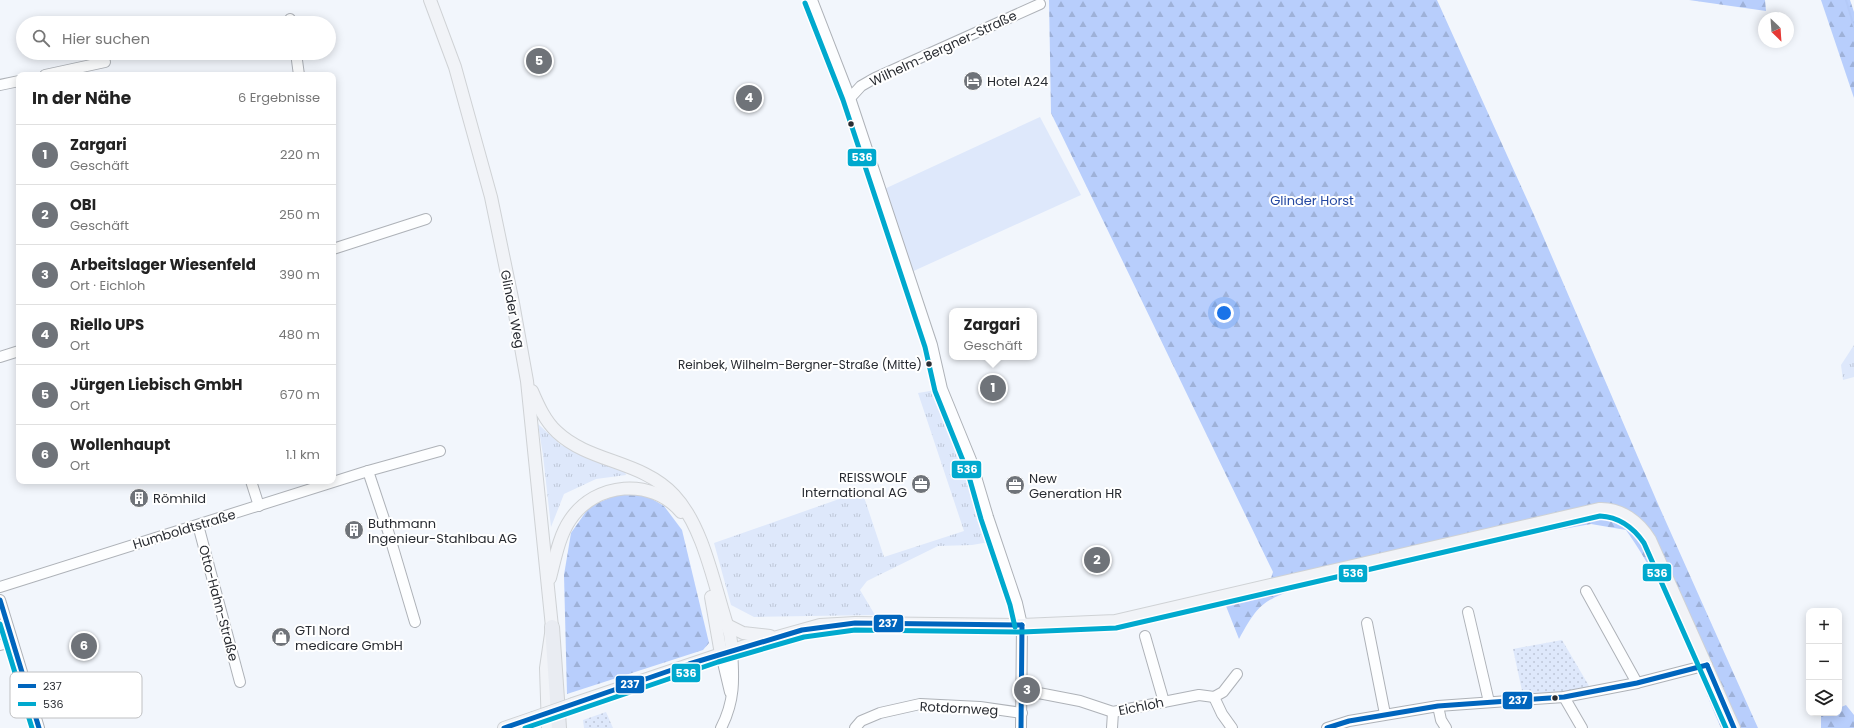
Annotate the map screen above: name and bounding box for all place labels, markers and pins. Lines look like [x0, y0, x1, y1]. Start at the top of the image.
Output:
pin: 5 [526, 46, 552, 76]
hotel icon: Hotel A24 [962, 70, 984, 92]
place label: Hotel A24 [987, 72, 1048, 91]
pin: 4 [736, 83, 762, 113]
unlabelled marker [846, 119, 856, 129]
place label: Reinbek, Wilhelm-Bergner-Straße (Mitte) [678, 356, 922, 373]
marker: Reinbek, Wilhelm-Bergner-Straße (Mitte) [924, 359, 934, 369]
pin: 1 [980, 373, 1006, 403]
place label: REISSWOLF International AG [802, 468, 907, 502]
place label: New Generation HR [1029, 469, 1122, 503]
office icon: REISSWOLF International AG [910, 473, 932, 495]
office icon: New Generation HR [1004, 474, 1026, 496]
building icon: Römhild [128, 487, 150, 509]
place label: Römhild [153, 489, 206, 508]
place label: Buthmann Ingenieur-Stahlbau AG [368, 514, 517, 548]
building icon: Buthmann Ingenieur-Stahlbau AG [343, 519, 365, 541]
pin: 2 [1084, 545, 1110, 575]
place label: GTI Nord medicare GmbH [295, 621, 403, 655]
shop icon: GTI Nord medicare GmbH [270, 626, 292, 648]
pin: 6 [71, 631, 97, 661]
pin: 3 [1014, 675, 1040, 705]
unlabelled marker [1550, 693, 1560, 703]

